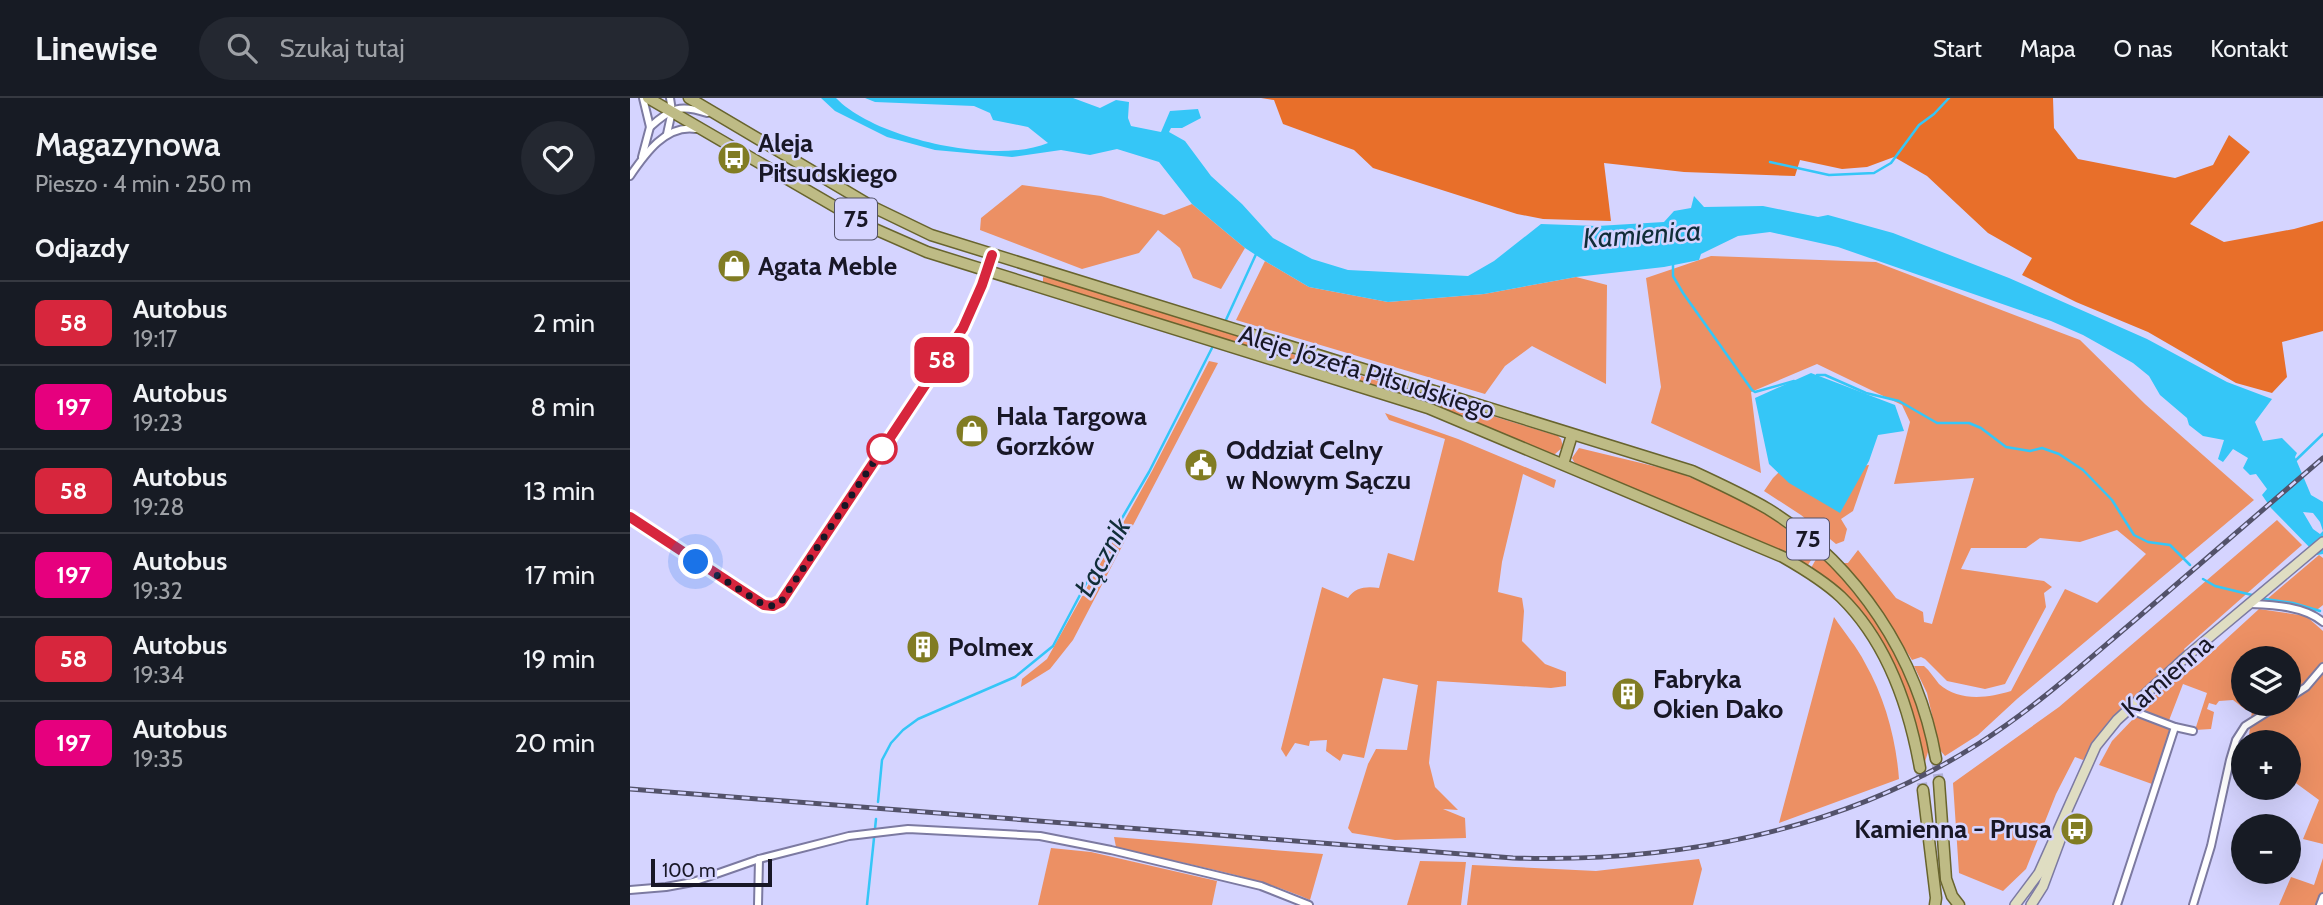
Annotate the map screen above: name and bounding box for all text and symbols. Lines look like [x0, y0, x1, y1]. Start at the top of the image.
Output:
search box [199, 17, 689, 80]
text: Linewise [35, 28, 157, 68]
icon: search [223, 29, 261, 67]
text: Szukaj tutaj [279, 32, 405, 64]
text: Start [1933, 34, 1982, 63]
text: Mapa [2020, 34, 2076, 63]
text: O nas [2114, 34, 2172, 63]
text: Kontakt [2210, 34, 2288, 63]
button: heart [521, 121, 595, 195]
text: Magazynowa [35, 124, 221, 164]
place label: Aleja Piłsudskiego [758, 127, 898, 189]
bus stop icon: Aleja Piłsudskiego [715, 139, 753, 177]
text: Pieszo · 4 min · 250 m [35, 170, 251, 198]
road number: 75 [835, 198, 877, 239]
water label: Kamienica [1582, 213, 1702, 255]
text: Odjazdy [35, 232, 130, 264]
shop icon: Agata Meble [715, 247, 753, 285]
place label: Agata Meble [758, 250, 897, 282]
text: Autobus [133, 293, 227, 325]
text: 2 min [533, 307, 595, 339]
text: 58 [60, 308, 87, 337]
street label: Aleje Józefa Piłsudskiego [1235, 318, 1499, 426]
text: 19:17 [133, 325, 177, 353]
line badge: 58 [910, 337, 974, 383]
text: 58 [928, 345, 956, 374]
text: Autobus [133, 377, 227, 409]
text: 8 min [531, 391, 595, 423]
text: 197 [56, 392, 91, 421]
place label: Hala Targowa Gorzków [996, 400, 1147, 462]
text: 19:23 [133, 409, 183, 437]
shop icon: Hala Targowa Gorzków [953, 412, 991, 450]
unlabelled marker [867, 434, 897, 464]
place label: Oddział Celny w Nowym Sączu [1226, 434, 1411, 496]
public building icon: Oddział Celny w Nowym Sączu [1182, 446, 1220, 484]
text: Autobus [133, 461, 227, 493]
text: 13 min [524, 475, 595, 507]
text: 58 [60, 476, 87, 505]
text: 19:28 [133, 493, 184, 521]
water label: Łącznik [1067, 511, 1138, 602]
road number: 75 [1787, 518, 1829, 560]
your location [678, 544, 713, 579]
text: Autobus [133, 545, 227, 577]
text: 17 min [525, 559, 595, 591]
text: 197 [56, 560, 91, 589]
text: 19:32 [133, 577, 183, 605]
street label: Kamienna [2115, 627, 2220, 724]
building icon: Polmex [904, 628, 942, 666]
text: Autobus [133, 629, 227, 661]
place label: Polmex [948, 631, 1034, 663]
text: 19 min [523, 643, 595, 675]
text: 58 [60, 644, 87, 673]
map controls [2231, 646, 2301, 884]
button: layers [2231, 646, 2301, 716]
text: 19:34 [133, 661, 184, 689]
place label: Fabryka Okien Dako [1653, 663, 1784, 725]
building icon: Fabryka Okien Dako [1609, 675, 1647, 713]
text: Autobus [133, 713, 227, 745]
text: 20 min [515, 727, 595, 759]
text: 197 [56, 728, 91, 757]
button: + [2231, 730, 2301, 800]
text: 19:35 [133, 745, 183, 773]
bus stop icon: Kamienna - Prusa [2058, 810, 2096, 848]
place label: Kamienna - Prusa [1854, 813, 2052, 845]
button: − [2231, 814, 2301, 884]
scale bar [651, 856, 772, 888]
text: 100 m [662, 859, 716, 882]

